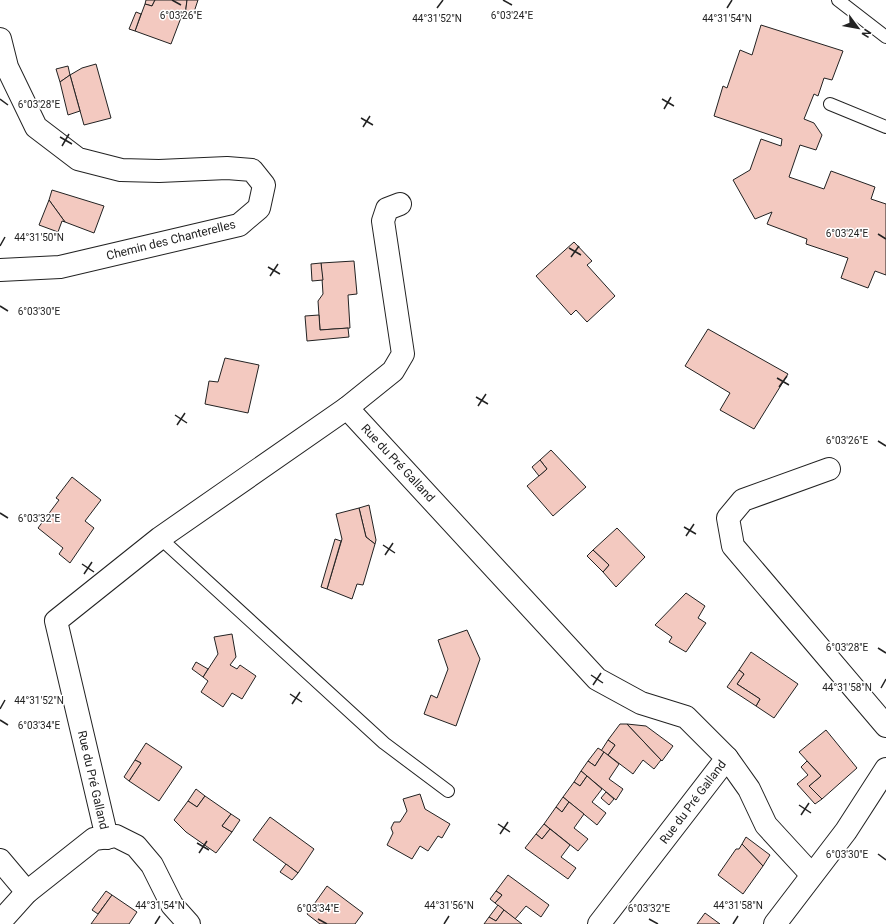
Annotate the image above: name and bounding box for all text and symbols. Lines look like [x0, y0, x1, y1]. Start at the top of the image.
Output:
north arrow [838, 8, 878, 48]
text: 6°03'26"E [160, 10, 203, 21]
text: 6°03'24"E [491, 10, 534, 21]
text: 44°31'52"N [412, 13, 462, 24]
text: 44°31'54"N [702, 13, 752, 24]
text: N [858, 26, 874, 40]
text: 6°03'28"E [18, 99, 61, 110]
street label: Chemin des Chanterelles [105, 217, 237, 263]
text: 6°03'24"E [826, 228, 869, 239]
text: 44°31'50"N [14, 232, 64, 243]
text: 6°03'30"E [18, 306, 61, 317]
street label: Rue du Pré Galland [358, 421, 438, 505]
text: 6°03'26"E [826, 435, 869, 446]
text: 6°03'32"E [18, 513, 61, 524]
text: 6°03'28"E [826, 642, 869, 653]
text: 44°31'58"N [822, 682, 872, 693]
text: 44°31'52"N [14, 695, 64, 706]
text: 6°03'34"E [18, 720, 61, 731]
street label: Rue du Pré Galland [75, 729, 111, 831]
street label: Rue du Pré Galland [657, 757, 729, 847]
text: 6°03'30"E [826, 849, 869, 860]
text: 44°31'54"N [135, 900, 185, 911]
text: 44°31'56"N [424, 900, 474, 911]
text: 44°31'58"N [713, 900, 763, 911]
text: 6°03'34"E [297, 903, 340, 914]
text: 6°03'32"E [628, 903, 671, 914]

